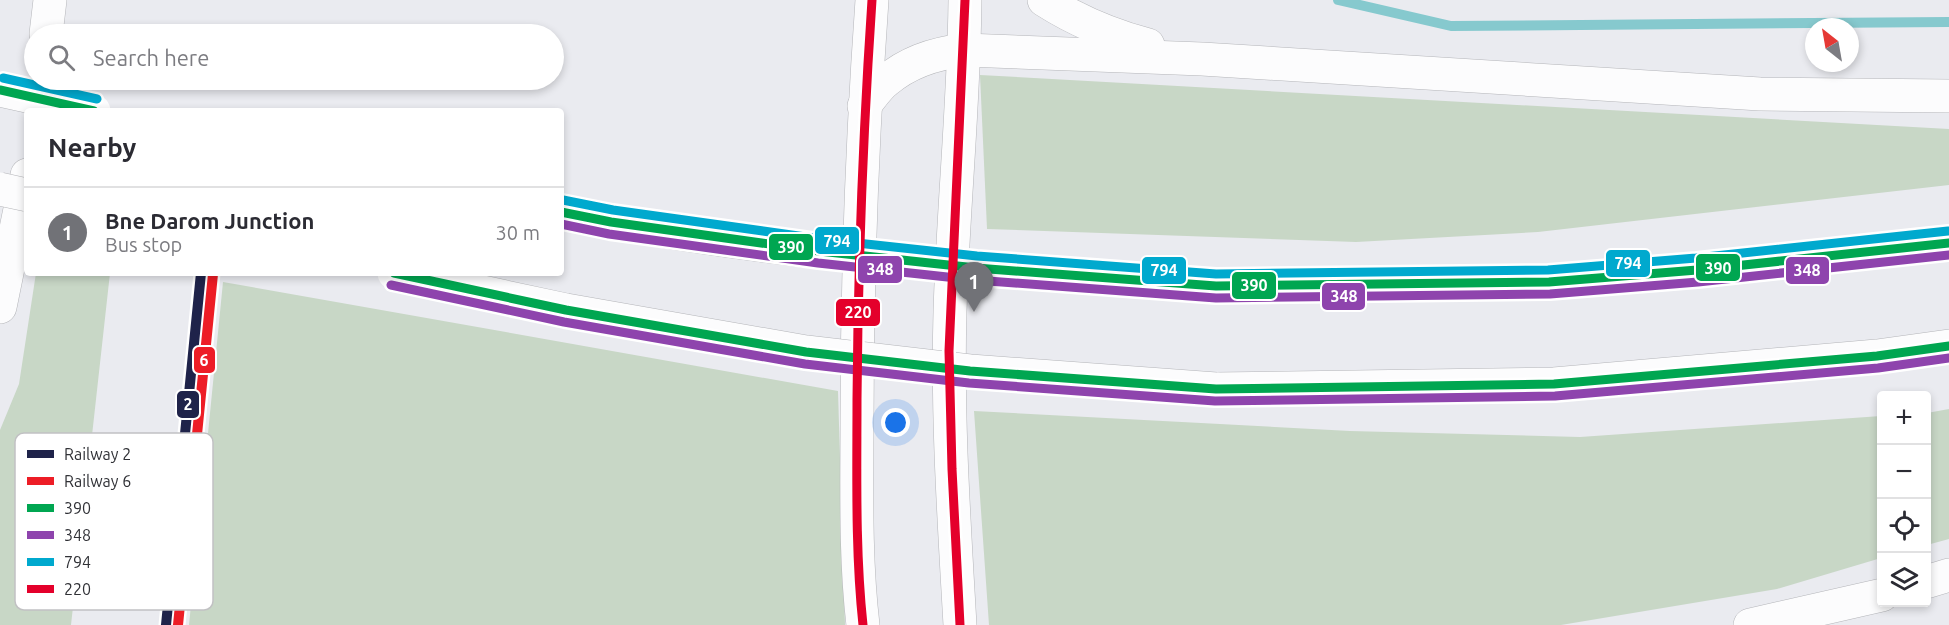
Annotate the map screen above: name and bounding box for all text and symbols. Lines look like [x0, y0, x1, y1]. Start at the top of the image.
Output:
north arrow [1805, 18, 1859, 72]
search box [24, 24, 564, 90]
icon: search [45, 41, 78, 74]
text: Search here [93, 45, 209, 70]
text: Nearby [48, 133, 136, 162]
text: Bne Darom Junction [105, 208, 314, 233]
text: 1 [62, 221, 73, 244]
text: 30 m [496, 221, 540, 244]
line badge: 794 [814, 226, 860, 255]
text: 794 [823, 232, 851, 250]
text: Bus stop [105, 233, 182, 256]
line badge: 390 [768, 233, 814, 261]
text: 390 [777, 238, 805, 256]
line badge: 794 [1605, 249, 1651, 278]
line badge: 390 [1695, 253, 1741, 282]
text: 794 [1614, 254, 1642, 272]
line badge: 348 [857, 255, 903, 284]
line badge: 794 [1141, 256, 1187, 285]
line badge: 348 [1785, 256, 1830, 285]
text: 390 [1704, 259, 1732, 277]
text: 348 [866, 260, 894, 278]
text: 794 [1150, 261, 1178, 279]
text: 348 [1793, 261, 1821, 279]
pin: 1 [954, 262, 994, 312]
line badge: 390 [1231, 271, 1277, 300]
text: 390 [1240, 276, 1268, 294]
line badge: 348 [1321, 282, 1366, 311]
text: 348 [1330, 287, 1358, 305]
line badge: 220 [835, 298, 881, 327]
text: 220 [844, 303, 872, 321]
line badge: 6 [193, 346, 216, 374]
text: 6 [199, 351, 209, 369]
line badge: 2 [176, 390, 200, 419]
map controls [1877, 391, 1931, 607]
button: + [1877, 391, 1931, 445]
text: 2 [183, 395, 193, 413]
your location [881, 408, 910, 437]
legend [15, 433, 213, 610]
text: Railway 2 [64, 445, 131, 463]
button: − [1877, 445, 1931, 499]
text: Railway 6 [64, 472, 131, 490]
text: 390 [64, 499, 91, 517]
button: locate [1877, 499, 1931, 553]
text: 348 [64, 526, 91, 544]
text: 794 [64, 553, 91, 571]
button: layers [1877, 553, 1931, 607]
text: 220 [64, 580, 91, 598]

